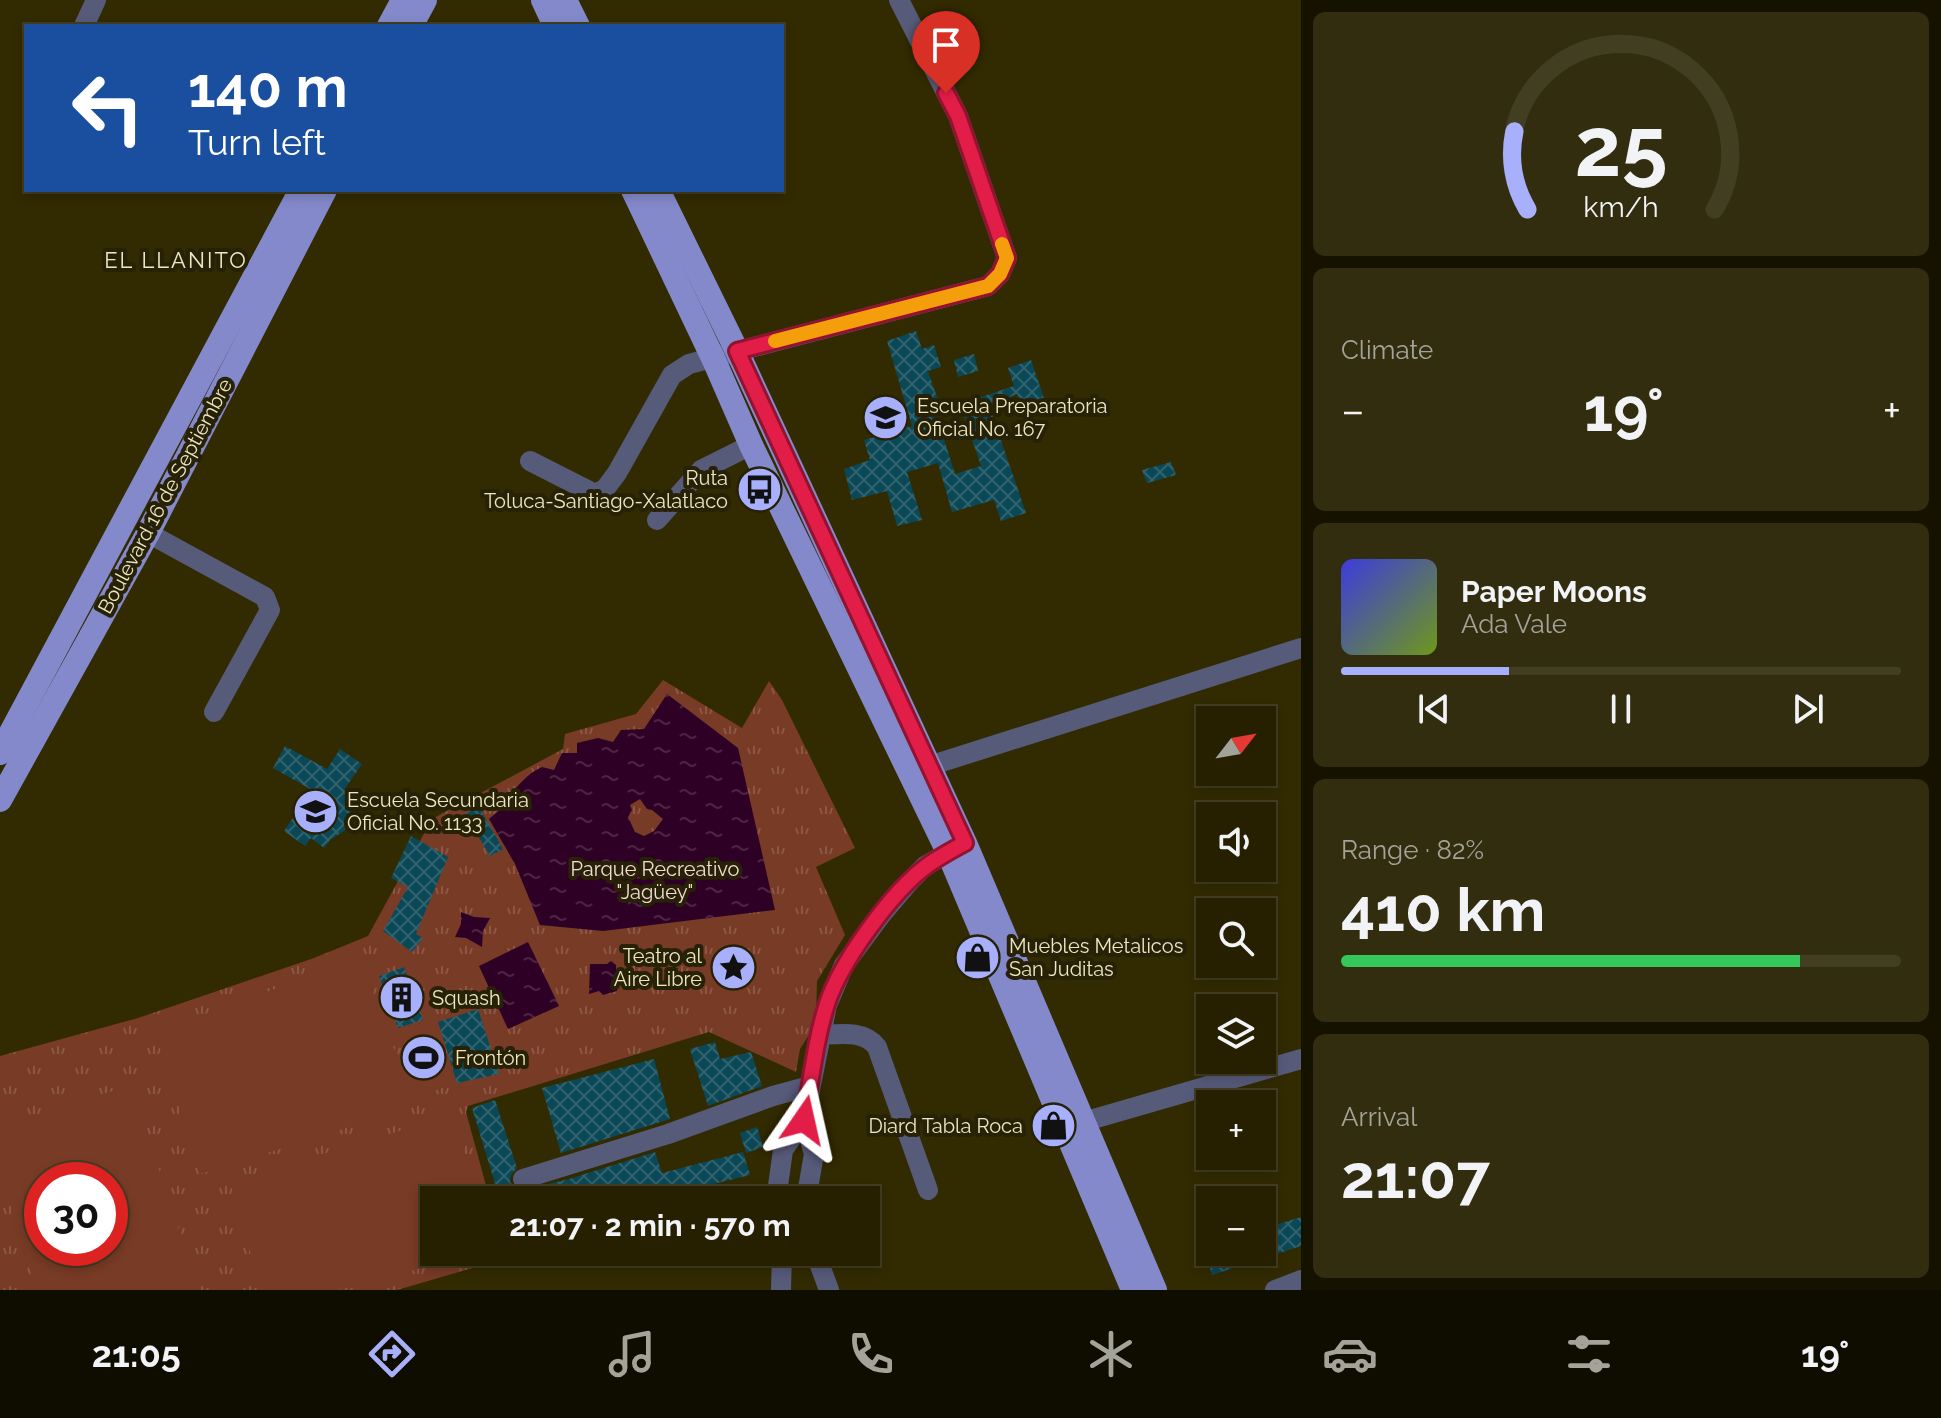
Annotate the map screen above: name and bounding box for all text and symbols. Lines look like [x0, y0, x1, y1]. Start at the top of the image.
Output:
pin [912, 11, 980, 93]
icon: arrive [924, 23, 968, 67]
text: 140 m [188, 54, 348, 120]
icon: left [56, 56, 160, 160]
text: 25 [1574, 97, 1668, 194]
text: Turn left [188, 121, 326, 163]
text: km/h [1583, 190, 1659, 224]
district label: EL LLANITO [104, 247, 248, 273]
text: Climate [1341, 335, 1433, 365]
street label: Boulevard 16 de Septiembre [93, 374, 237, 618]
text: 19° [1584, 375, 1664, 445]
text: − [1341, 385, 1365, 436]
text: + [1883, 385, 1901, 436]
school or university icon: Escuela Preparatoria Oficial No. 167 [862, 393, 910, 441]
place label: Escuela Preparatoria Oficial No. 167 [917, 394, 1107, 441]
bus stop icon: Ruta Toluca-Santiago-Xalatlaco [735, 465, 783, 513]
place label: Ruta Toluca-Santiago-Xalatlaco [484, 466, 728, 513]
text: Paper Moons [1461, 574, 1647, 609]
text: Ada Vale [1461, 609, 1567, 639]
icon: previous [1412, 687, 1456, 731]
icon: pause [1599, 687, 1643, 731]
icon: next [1786, 687, 1830, 731]
north arrow [1196, 706, 1276, 786]
map controls [1196, 706, 1276, 1266]
school or university icon: Escuela Secundaria Oficial No. 1133 [292, 787, 340, 835]
place label: Escuela Secundaria Oficial No. 1133 [347, 788, 529, 835]
button: sound [1196, 802, 1276, 882]
text: Range · 82% [1341, 835, 1484, 865]
park label: Parque Recreativo "Jagüey" [571, 857, 740, 904]
text: 410 km [1341, 875, 1545, 945]
button: search [1196, 898, 1276, 978]
shop icon: Muebles Metalicos San Juditas [954, 934, 1002, 982]
place label: Muebles Metalicos San Juditas [1009, 934, 1183, 981]
place label: Teatro al Aire Libre [614, 944, 703, 991]
place icon: Teatro al Aire Libre [709, 944, 757, 992]
building icon: Squash [377, 974, 425, 1022]
place label: Squash [432, 986, 501, 1010]
button: layers [1196, 994, 1276, 1074]
sports icon: Frontón [400, 1034, 448, 1082]
place label: Frontón [455, 1046, 526, 1070]
position arrow [762, 1078, 846, 1162]
button: + [1196, 1090, 1276, 1170]
shop icon: Diard Tabla Roca [1030, 1102, 1078, 1150]
text: Arrival [1341, 1102, 1417, 1132]
place label: Diard Tabla Roca [868, 1114, 1023, 1138]
text: 21:07 [1341, 1142, 1490, 1212]
speed limit sign: 30 [24, 1162, 128, 1266]
button: − [1196, 1186, 1276, 1266]
text: 21:07 · 2 min · 570 m [509, 1208, 791, 1243]
icon: directions [364, 1326, 420, 1382]
icon: music [604, 1326, 660, 1382]
icon: phone [843, 1326, 899, 1382]
icon: climate [1083, 1326, 1139, 1382]
icon: car [1322, 1326, 1378, 1382]
icon: filters [1561, 1326, 1617, 1382]
text: 21:05 [92, 1333, 181, 1375]
text: 19° [1801, 1333, 1849, 1375]

